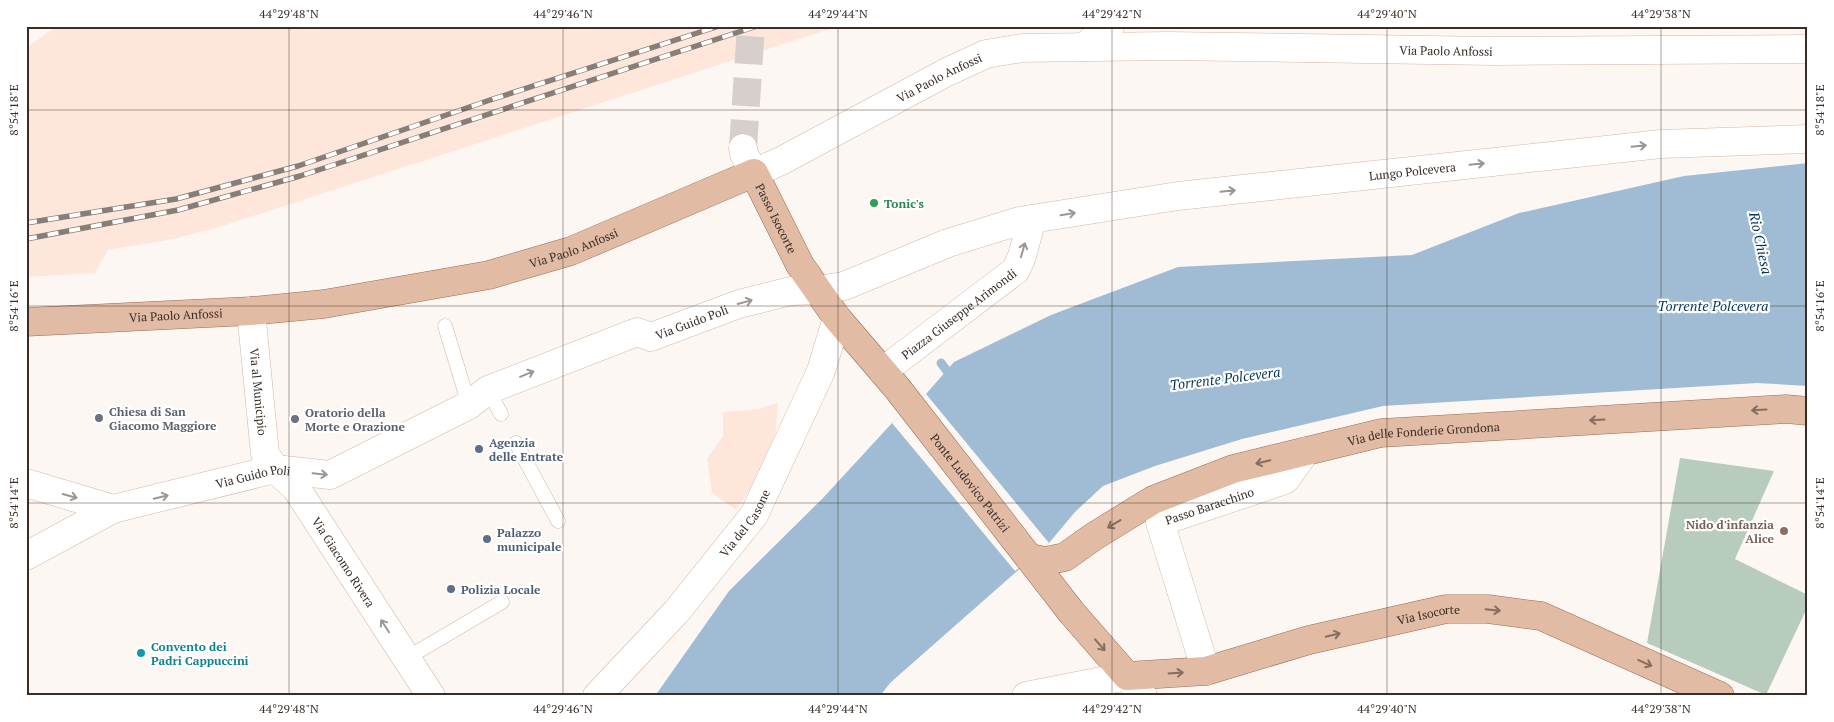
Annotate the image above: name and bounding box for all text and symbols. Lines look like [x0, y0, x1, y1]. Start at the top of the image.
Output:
text: 44°29'48"N [259, 6, 319, 21]
text: 44°29'46"N [533, 6, 593, 21]
text: 44°29'44"N [808, 6, 868, 21]
text: 44°29'42"N [1082, 6, 1142, 21]
text: 44°29'40"N [1357, 6, 1417, 21]
text: 44°29'38"N [1631, 6, 1691, 21]
street label: Via Paolo Anfossi [1399, 42, 1493, 59]
street label: Via Paolo Anfossi [894, 49, 984, 105]
text: 8°54'18"E [6, 84, 21, 136]
text: 8°54'18"E [1812, 84, 1827, 136]
one-way arrow [1630, 141, 1646, 151]
street label: Lungo Polcevera [1368, 159, 1457, 183]
one-way arrow [1469, 159, 1485, 169]
street label: Passo Isocorte [753, 181, 800, 256]
one-way arrow [1220, 186, 1236, 196]
place label: Tonic's [884, 196, 925, 211]
marker: Tonic's [868, 197, 880, 209]
one-way arrow [1059, 208, 1075, 218]
water label: Rio Chiesa [1745, 209, 1777, 276]
street label: Via Paolo Anfossi [527, 224, 620, 270]
one-way arrow [1019, 242, 1029, 258]
street label: Piazza Giuseppe Arimondi [898, 265, 1019, 362]
text: 8°54'16"E [6, 280, 21, 332]
text: 8°54'16"E [1812, 280, 1827, 332]
water label: Torrente Polcevera [1657, 296, 1769, 315]
one-way arrow [736, 297, 752, 307]
street label: Via Guido Poli [653, 301, 730, 342]
street label: Via Paolo Anfossi [129, 305, 223, 324]
street label: Via al Municipio [247, 347, 271, 436]
water label: Torrente Polcevera [1169, 362, 1281, 394]
one-way arrow [519, 369, 534, 379]
place label: Chiesa di San Giacomo Maggiore [109, 404, 217, 433]
place label: Oratorio della Morte e Orazione [305, 405, 406, 434]
one-way arrow [1751, 406, 1767, 415]
marker: Chiesa di San Giacomo Maggiore [93, 412, 105, 424]
marker: Oratorio della Morte e Orazione [289, 413, 301, 425]
one-way arrow [1589, 415, 1605, 425]
street label: Via delle Fonderie Grondona [1346, 418, 1500, 448]
street label: Ponte Ludovico Patrizi [928, 430, 1014, 535]
place label: Agenzia delle Entrate [489, 435, 564, 464]
marker: Agenzia delle Entrate [473, 443, 485, 455]
one-way arrow [1256, 458, 1272, 467]
street label: Via Guido Poli [214, 461, 292, 491]
one-way arrow [311, 469, 327, 479]
text: 8°54'14"E [6, 477, 21, 529]
text: 8°54'14"E [1812, 477, 1827, 529]
street label: Passo Baracchino [1163, 483, 1256, 527]
street label: Via del Casone [716, 487, 772, 560]
one-way arrow [61, 491, 77, 501]
one-way arrow [152, 492, 168, 501]
street label: Via Giacomo Rivera [309, 514, 379, 610]
place label: Nido d'infanzia Alice [1686, 517, 1775, 546]
one-way arrow [1108, 519, 1122, 529]
place label: Palazzo municipale [497, 525, 562, 554]
marker: Nido d'infanzia Alice [1778, 525, 1790, 537]
marker: Palazzo municipale [481, 533, 493, 545]
place label: Polizia Locale [461, 582, 541, 597]
marker: Polizia Locale [445, 583, 457, 595]
street label: Via Isocorte [1396, 602, 1460, 627]
one-way arrow [1484, 605, 1500, 615]
one-way arrow [380, 619, 390, 633]
one-way arrow [1325, 630, 1341, 639]
one-way arrow [1094, 638, 1105, 651]
place label: Convento dei Padri Cappuccini [151, 639, 249, 668]
marker: Convento dei Padri Cappuccini [135, 647, 147, 659]
one-way arrow [1637, 658, 1652, 668]
one-way arrow [1167, 668, 1183, 677]
text: 44°29'48"N [259, 701, 319, 716]
text: 44°29'46"N [533, 701, 593, 716]
text: 44°29'44"N [808, 701, 868, 716]
text: 44°29'42"N [1082, 701, 1142, 716]
text: 44°29'40"N [1357, 701, 1417, 716]
text: 44°29'38"N [1631, 701, 1691, 716]

